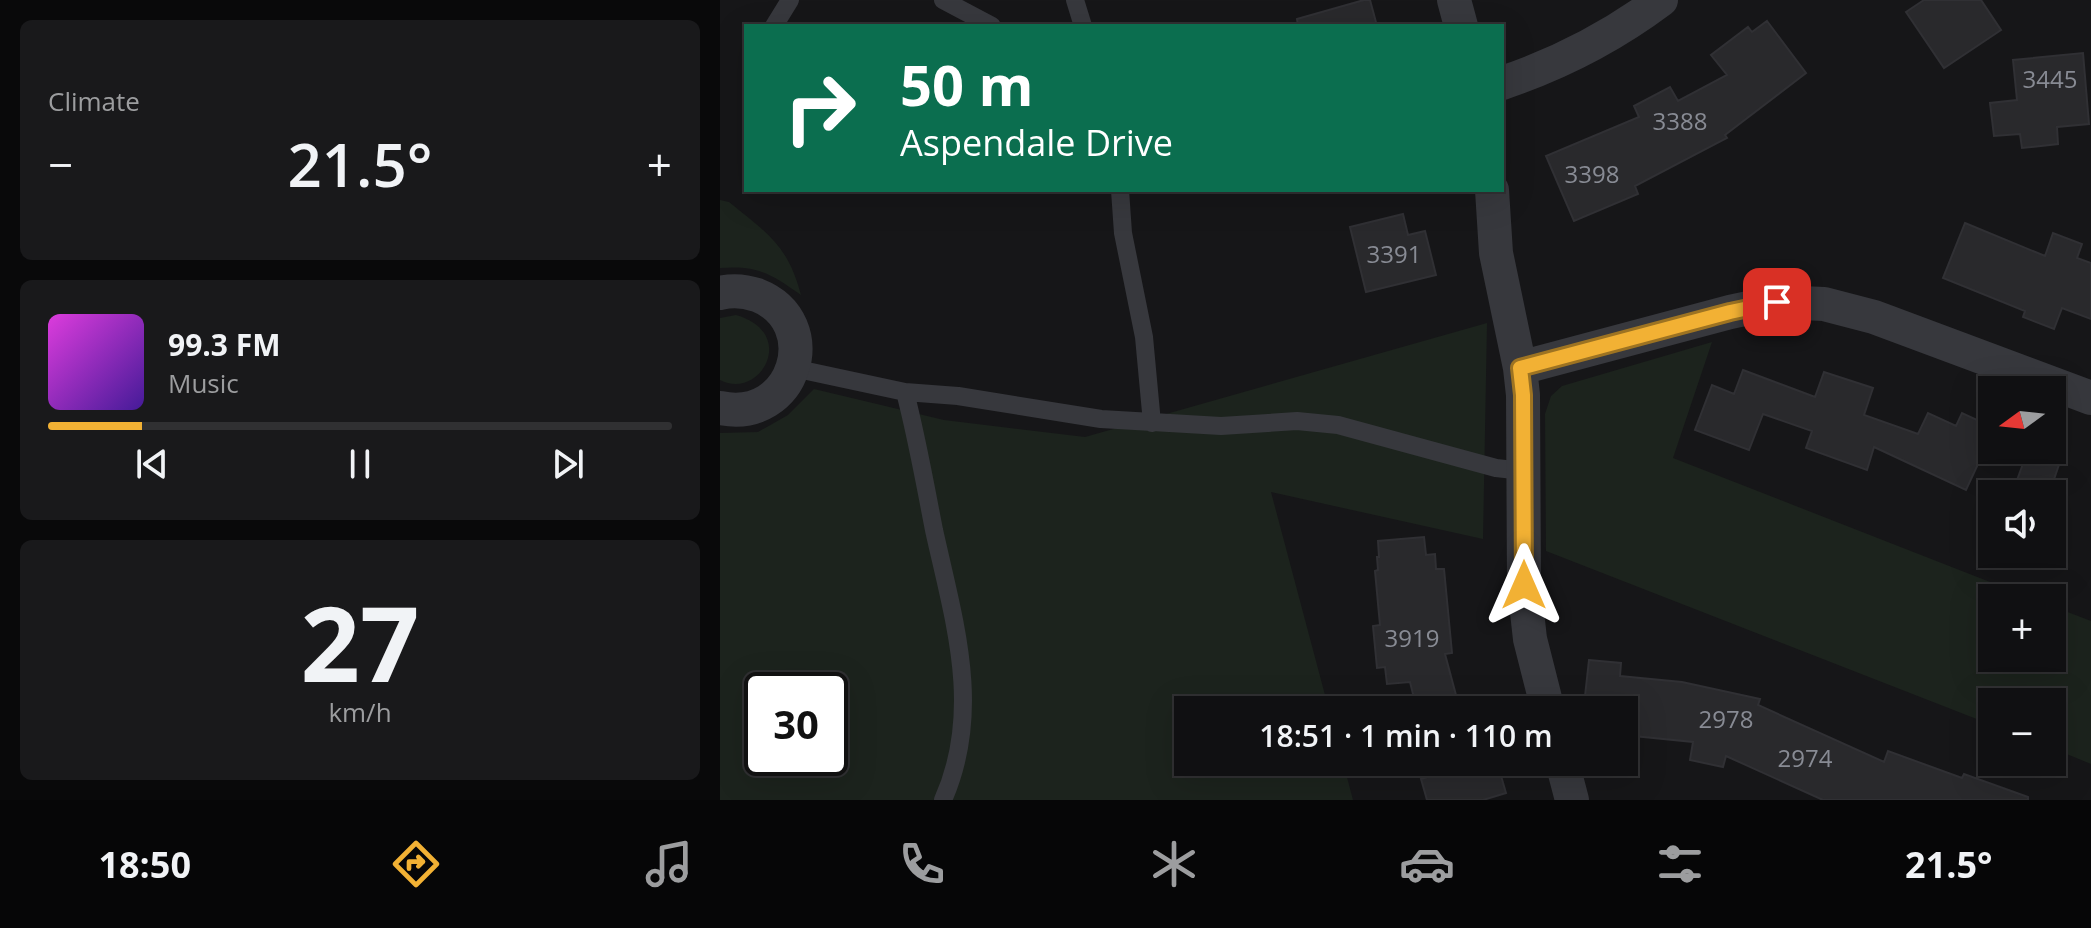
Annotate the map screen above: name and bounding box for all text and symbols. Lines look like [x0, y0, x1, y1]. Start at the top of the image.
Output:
text: 50 m [900, 46, 1034, 122]
icon: right [768, 56, 872, 160]
house number: 3445 [2023, 62, 2077, 95]
text: Climate [48, 83, 140, 119]
house number: 3388 [1653, 104, 1707, 137]
text: Aspendale Drive [900, 118, 1173, 167]
text: 21.5° [287, 123, 433, 205]
text: − [48, 134, 73, 194]
text: + [647, 134, 672, 194]
house number: 3398 [1565, 157, 1619, 190]
house number: 3391 [1367, 237, 1421, 270]
pin [1743, 268, 1811, 336]
icon: arrive [1755, 280, 1799, 324]
text: 99.3 FM [168, 324, 281, 365]
text: Music [168, 365, 239, 401]
north arrow [1978, 376, 2066, 464]
map controls [1978, 376, 2066, 776]
icon: previous [130, 442, 174, 486]
icon: pause [338, 442, 382, 486]
icon: next [546, 442, 590, 486]
button: sound [1978, 480, 2066, 568]
position arrow [1482, 543, 1566, 627]
text: 27 [301, 571, 419, 712]
button: + [1978, 584, 2066, 672]
house number: 3919 [1385, 621, 1439, 654]
speed limit sign: 30 [744, 672, 848, 776]
button: − [1978, 688, 2066, 776]
text: km/h [328, 694, 392, 730]
house number: 2978 [1699, 702, 1753, 735]
text: 18:51 · 1 min · 110 m [1259, 715, 1553, 756]
house number: 2974 [1778, 741, 1833, 774]
icon: directions [388, 836, 444, 892]
icon: music [641, 836, 697, 892]
icon: phone [894, 836, 950, 892]
icon: climate [1146, 836, 1202, 892]
icon: car [1399, 836, 1455, 892]
icon: filters [1652, 836, 1708, 892]
text: 18:50 [98, 840, 191, 889]
text: 21.5° [1905, 840, 1992, 889]

